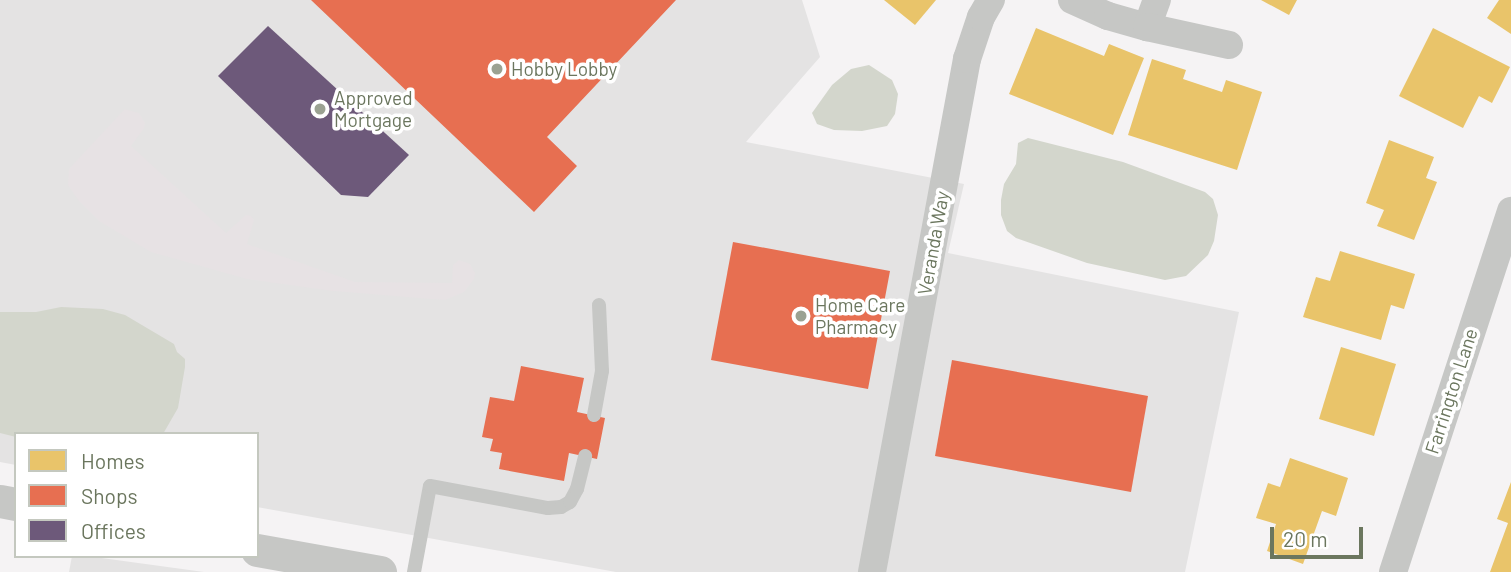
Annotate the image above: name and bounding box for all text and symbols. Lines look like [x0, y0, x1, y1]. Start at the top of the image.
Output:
place label: Hobby Lobby [511, 58, 617, 80]
marker: Hobby Lobby [489, 61, 505, 77]
place label: Approved Mortgage [334, 87, 413, 131]
marker: Approved Mortgage [312, 101, 328, 117]
street label: Veranda Way [913, 189, 953, 297]
place label: Home Care Pharmacy [815, 294, 905, 338]
marker: Home Care Pharmacy [793, 308, 809, 324]
street label: Farrington Lane [1420, 325, 1482, 457]
legend [14, 432, 259, 558]
text: Homes [81, 448, 145, 473]
text: Shops [81, 483, 138, 508]
scale bar [1273, 512, 1366, 556]
text: Offices [81, 518, 146, 543]
text: 20 m [1283, 526, 1328, 551]

